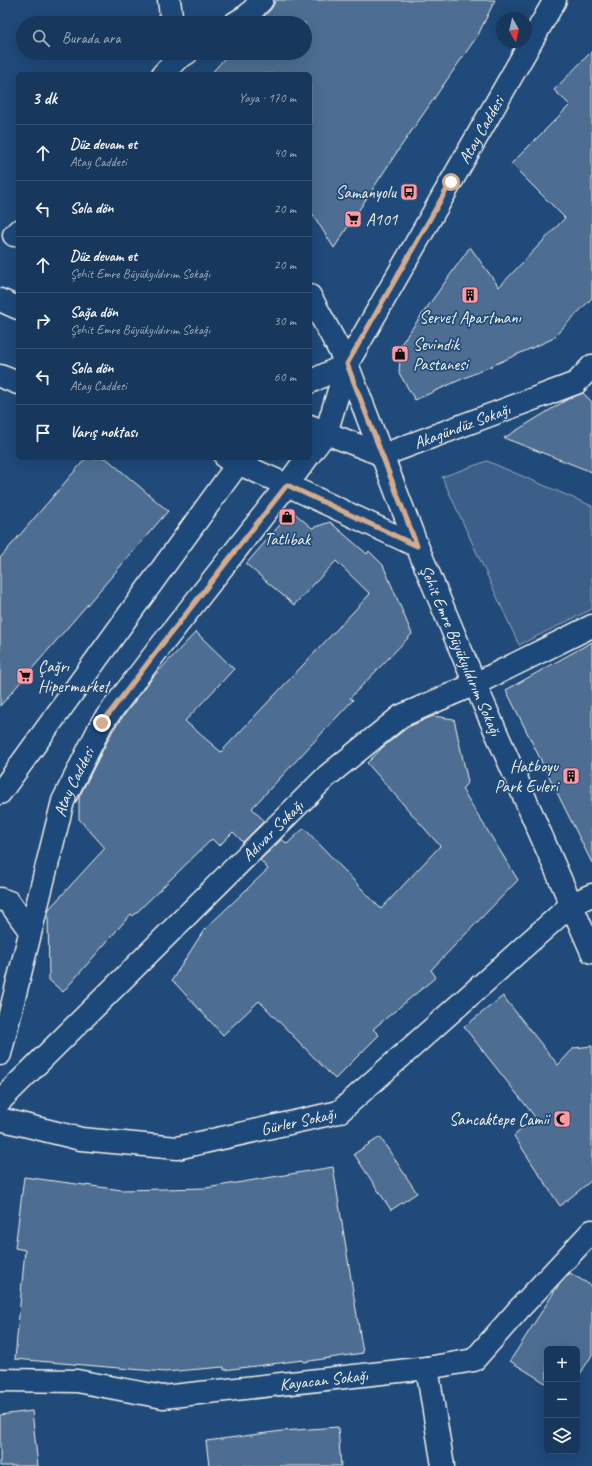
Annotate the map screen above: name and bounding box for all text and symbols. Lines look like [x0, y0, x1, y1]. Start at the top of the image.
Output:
north arrow [496, 12, 532, 48]
search box [16, 16, 312, 60]
icon: search [30, 27, 52, 49]
text: Burada ara [62, 29, 120, 48]
text: 3 dk [32, 88, 57, 109]
text: Yaya · 170 m [239, 90, 296, 106]
street label: Atay Caddesi [453, 91, 509, 167]
text: Düz devam et [70, 135, 137, 154]
icon: ahead [32, 142, 54, 164]
text: 40 m [274, 145, 296, 161]
text: Atay Caddesi [70, 154, 127, 170]
route start [442, 173, 460, 191]
place label: Samanyolu [336, 182, 398, 203]
bus stop icon: Samanyolu [399, 182, 419, 202]
icon: left [32, 198, 54, 220]
text: Sola dön [70, 199, 113, 218]
text: 20 m [274, 201, 296, 217]
supermarket icon: A101 [343, 209, 363, 229]
place label: A101 [366, 209, 399, 230]
text: Düz devam et [70, 247, 137, 266]
icon: ahead [32, 254, 54, 276]
text: 20 m [274, 257, 296, 273]
text: Şehit Emre Büyükyıldırım Sokağı [70, 266, 210, 282]
building icon: Servet Apartmanı [460, 285, 480, 305]
text: Sağa dön [70, 303, 118, 322]
place label: Servet Apartmanı [419, 307, 522, 328]
icon: right [32, 310, 54, 332]
text: 30 m [274, 313, 296, 329]
text: Şehit Emre Büyükyıldırım Sokağı [70, 322, 210, 338]
place label: Sevindik Pastanesi [413, 334, 470, 375]
shop icon: Sevindik Pastanesi [390, 344, 410, 364]
text: Sola dön [70, 359, 113, 378]
icon: left [32, 366, 54, 388]
text: 60 m [274, 369, 296, 385]
text: Atay Caddesi [70, 378, 127, 394]
street label: Akagündüz Sokağı [411, 398, 513, 453]
icon: arrive [32, 422, 54, 444]
text: Varış noktası [70, 423, 137, 442]
shop icon: Tatlıbak [277, 507, 297, 527]
place label: Tatlıbak [264, 529, 312, 550]
street label: Şehit Emre Büyükyıldırım Sokağı [416, 562, 507, 739]
place label: Çağrı Hipermarket [38, 656, 111, 697]
supermarket icon: Çağrı Hipermarket [15, 666, 35, 686]
route end [93, 714, 111, 732]
street label: Atay Caddesi [49, 742, 99, 819]
place label: Hatboyu Park Evleri [495, 756, 560, 797]
building icon: Hatboyu Park Evleri [561, 766, 581, 786]
street label: Adıvar Sokağı [237, 795, 308, 865]
street label: Gürler Sokağı [259, 1102, 338, 1140]
place label: Sancaktepe Camii [449, 1109, 551, 1130]
mosque icon: Sancaktepe Camii [552, 1109, 572, 1129]
map controls [544, 1346, 580, 1454]
button: + [544, 1346, 580, 1382]
street label: Kayacan Sokağı [278, 1364, 370, 1395]
button: − [544, 1382, 580, 1418]
button: layers [544, 1418, 580, 1454]

